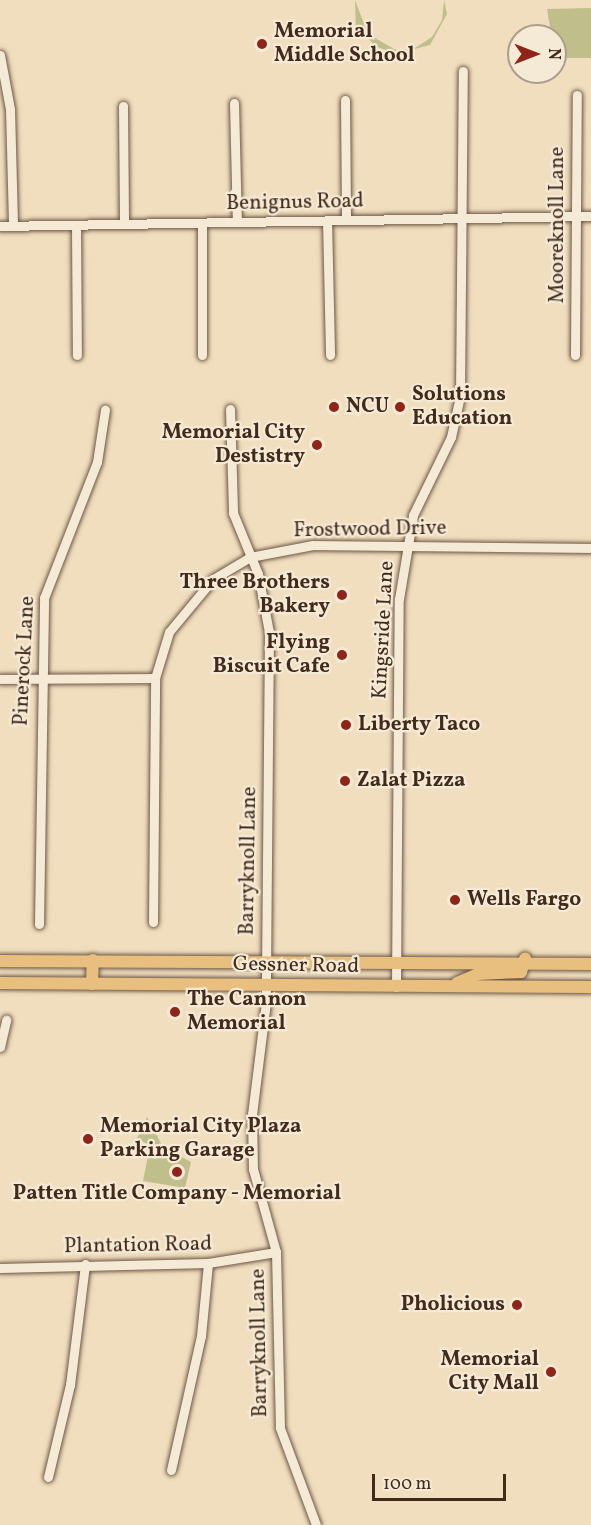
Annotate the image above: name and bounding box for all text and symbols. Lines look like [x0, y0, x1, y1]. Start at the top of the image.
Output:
place label: Memorial Middle School [274, 19, 415, 69]
north arrow [507, 24, 567, 84]
marker: Memorial Middle School [255, 37, 269, 51]
text: N [542, 48, 564, 60]
street label: Mooreknoll Lane [545, 147, 571, 303]
street label: Benignus Road [226, 189, 364, 217]
place label: Solutions Education [412, 382, 512, 432]
place label: NCU [346, 394, 389, 420]
marker: NCU [327, 400, 341, 414]
marker: Solutions Education [393, 400, 407, 414]
place label: Memorial City Destistry [162, 420, 305, 470]
marker: Memorial City Destistry [310, 438, 324, 452]
street label: Frostwood Drive [293, 516, 447, 544]
street label: Kingsride Lane [368, 560, 400, 700]
place label: Three Brothers Bakery [180, 570, 330, 620]
marker: Three Brothers Bakery [335, 588, 349, 602]
street label: Pinerock Lane [9, 595, 41, 727]
place label: Flying Biscuit Cafe [213, 630, 330, 680]
marker: Flying Biscuit Cafe [335, 648, 349, 662]
place label: Liberty Taco [358, 712, 481, 738]
marker: Liberty Taco [339, 718, 353, 732]
place label: Zalat Pizza [357, 768, 465, 794]
marker: Zalat Pizza [338, 774, 352, 788]
street label: Barryknoll Lane [235, 786, 263, 936]
place label: Wells Fargo [467, 887, 581, 913]
marker: Wells Fargo [448, 893, 462, 907]
street label: Gessner Road [233, 952, 359, 980]
place label: The Cannon Memorial [187, 987, 307, 1037]
marker: The Cannon Memorial [168, 1005, 182, 1019]
place label: Memorial City Plaza Parking Garage [100, 1114, 302, 1164]
marker: Memorial City Plaza Parking Garage [81, 1132, 95, 1146]
marker: Patten Title Company - Memorial [170, 1165, 184, 1179]
place label: Patten Title Company - Memorial [12, 1181, 342, 1207]
street label: Plantation Road [64, 1232, 212, 1260]
street label: Barryknoll Lane [246, 1268, 274, 1418]
place label: Pholicious [401, 1292, 505, 1318]
marker: Pholicious [510, 1298, 524, 1312]
place label: Memorial City Mall [440, 1347, 539, 1397]
marker: Memorial City Mall [544, 1365, 558, 1379]
scale bar [375, 1462, 508, 1500]
text: 100 m [383, 1472, 432, 1497]

